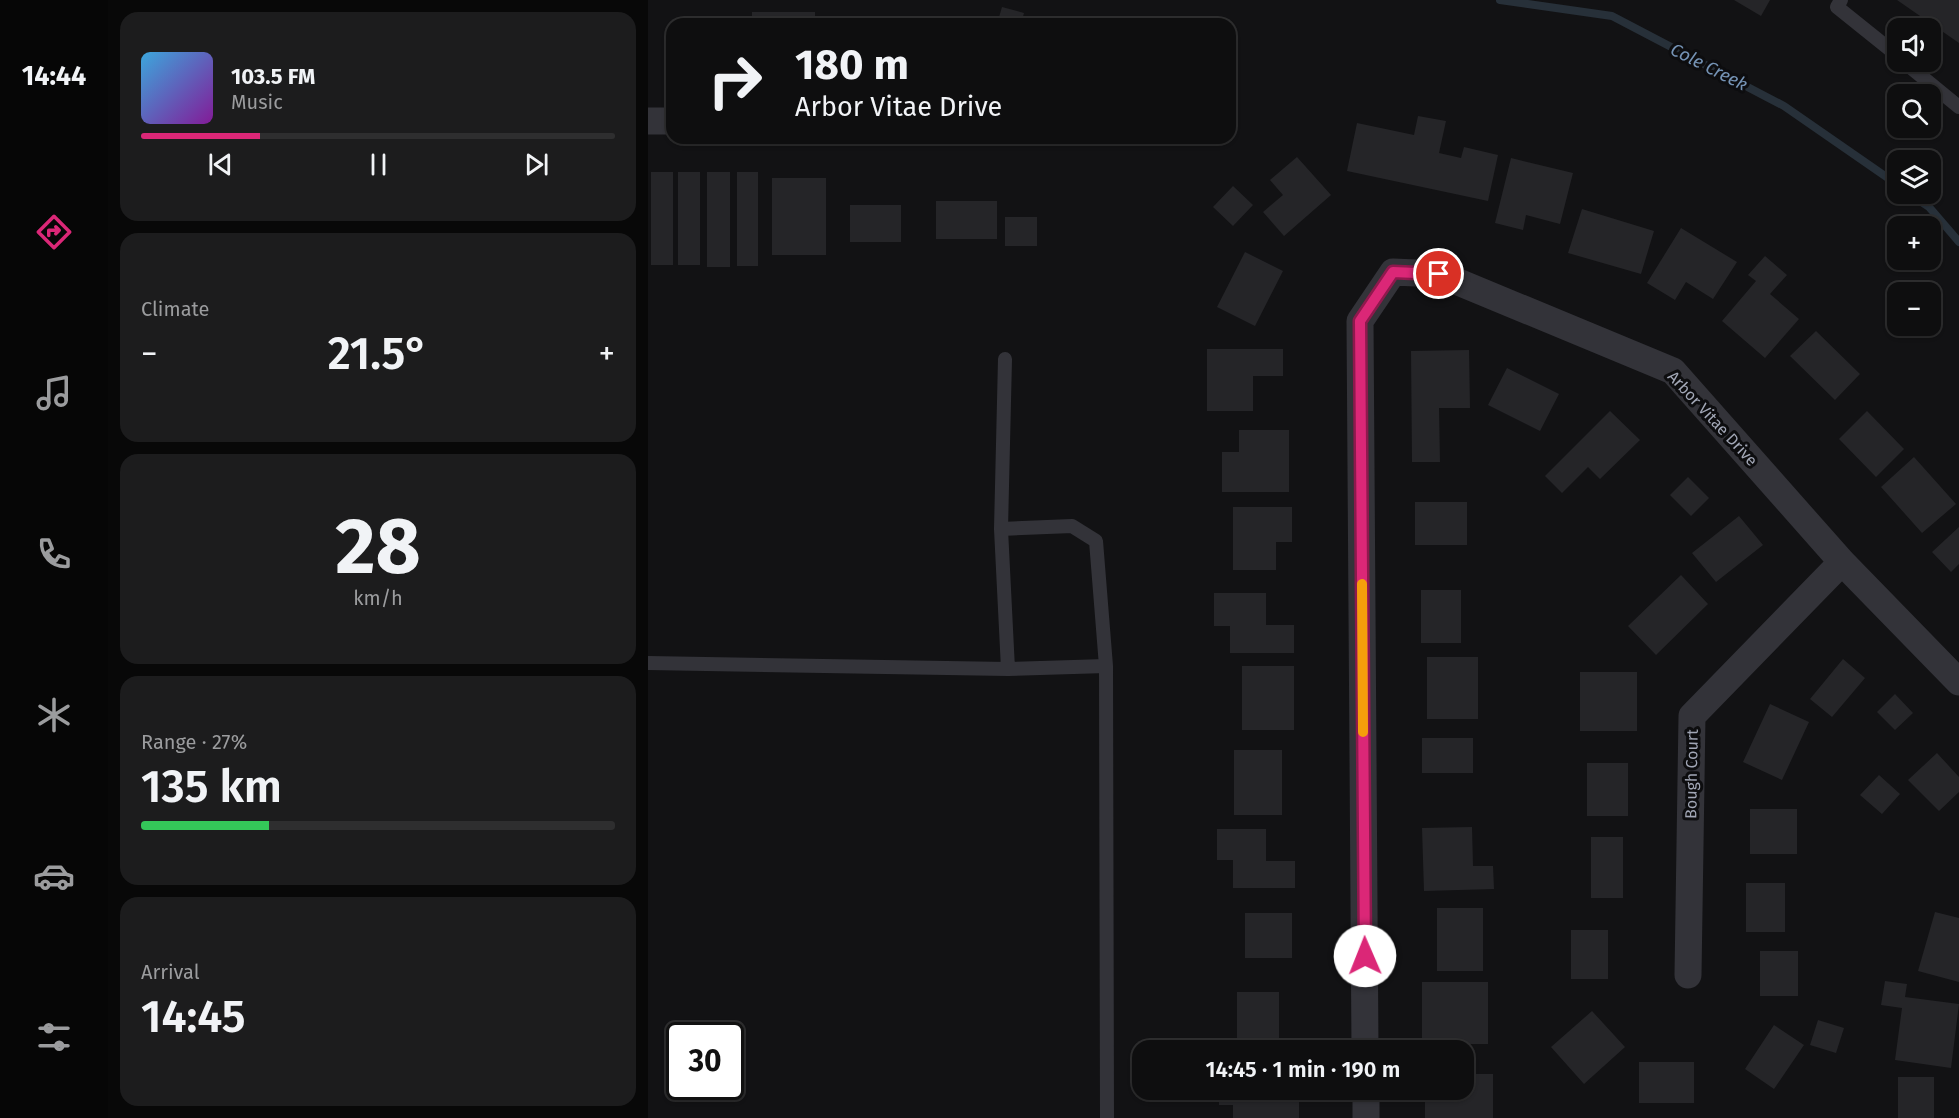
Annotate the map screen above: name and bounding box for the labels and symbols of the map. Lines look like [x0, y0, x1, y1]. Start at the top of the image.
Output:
water label: Cole Creek [1667, 38, 1751, 96]
pin [1413, 248, 1464, 299]
street label: Arbor Vitae Drive [1664, 367, 1761, 470]
street label: Bough Court [1681, 729, 1702, 819]
position arrow [1333, 924, 1397, 988]
speed limit sign: 30 [666, 1022, 744, 1100]

